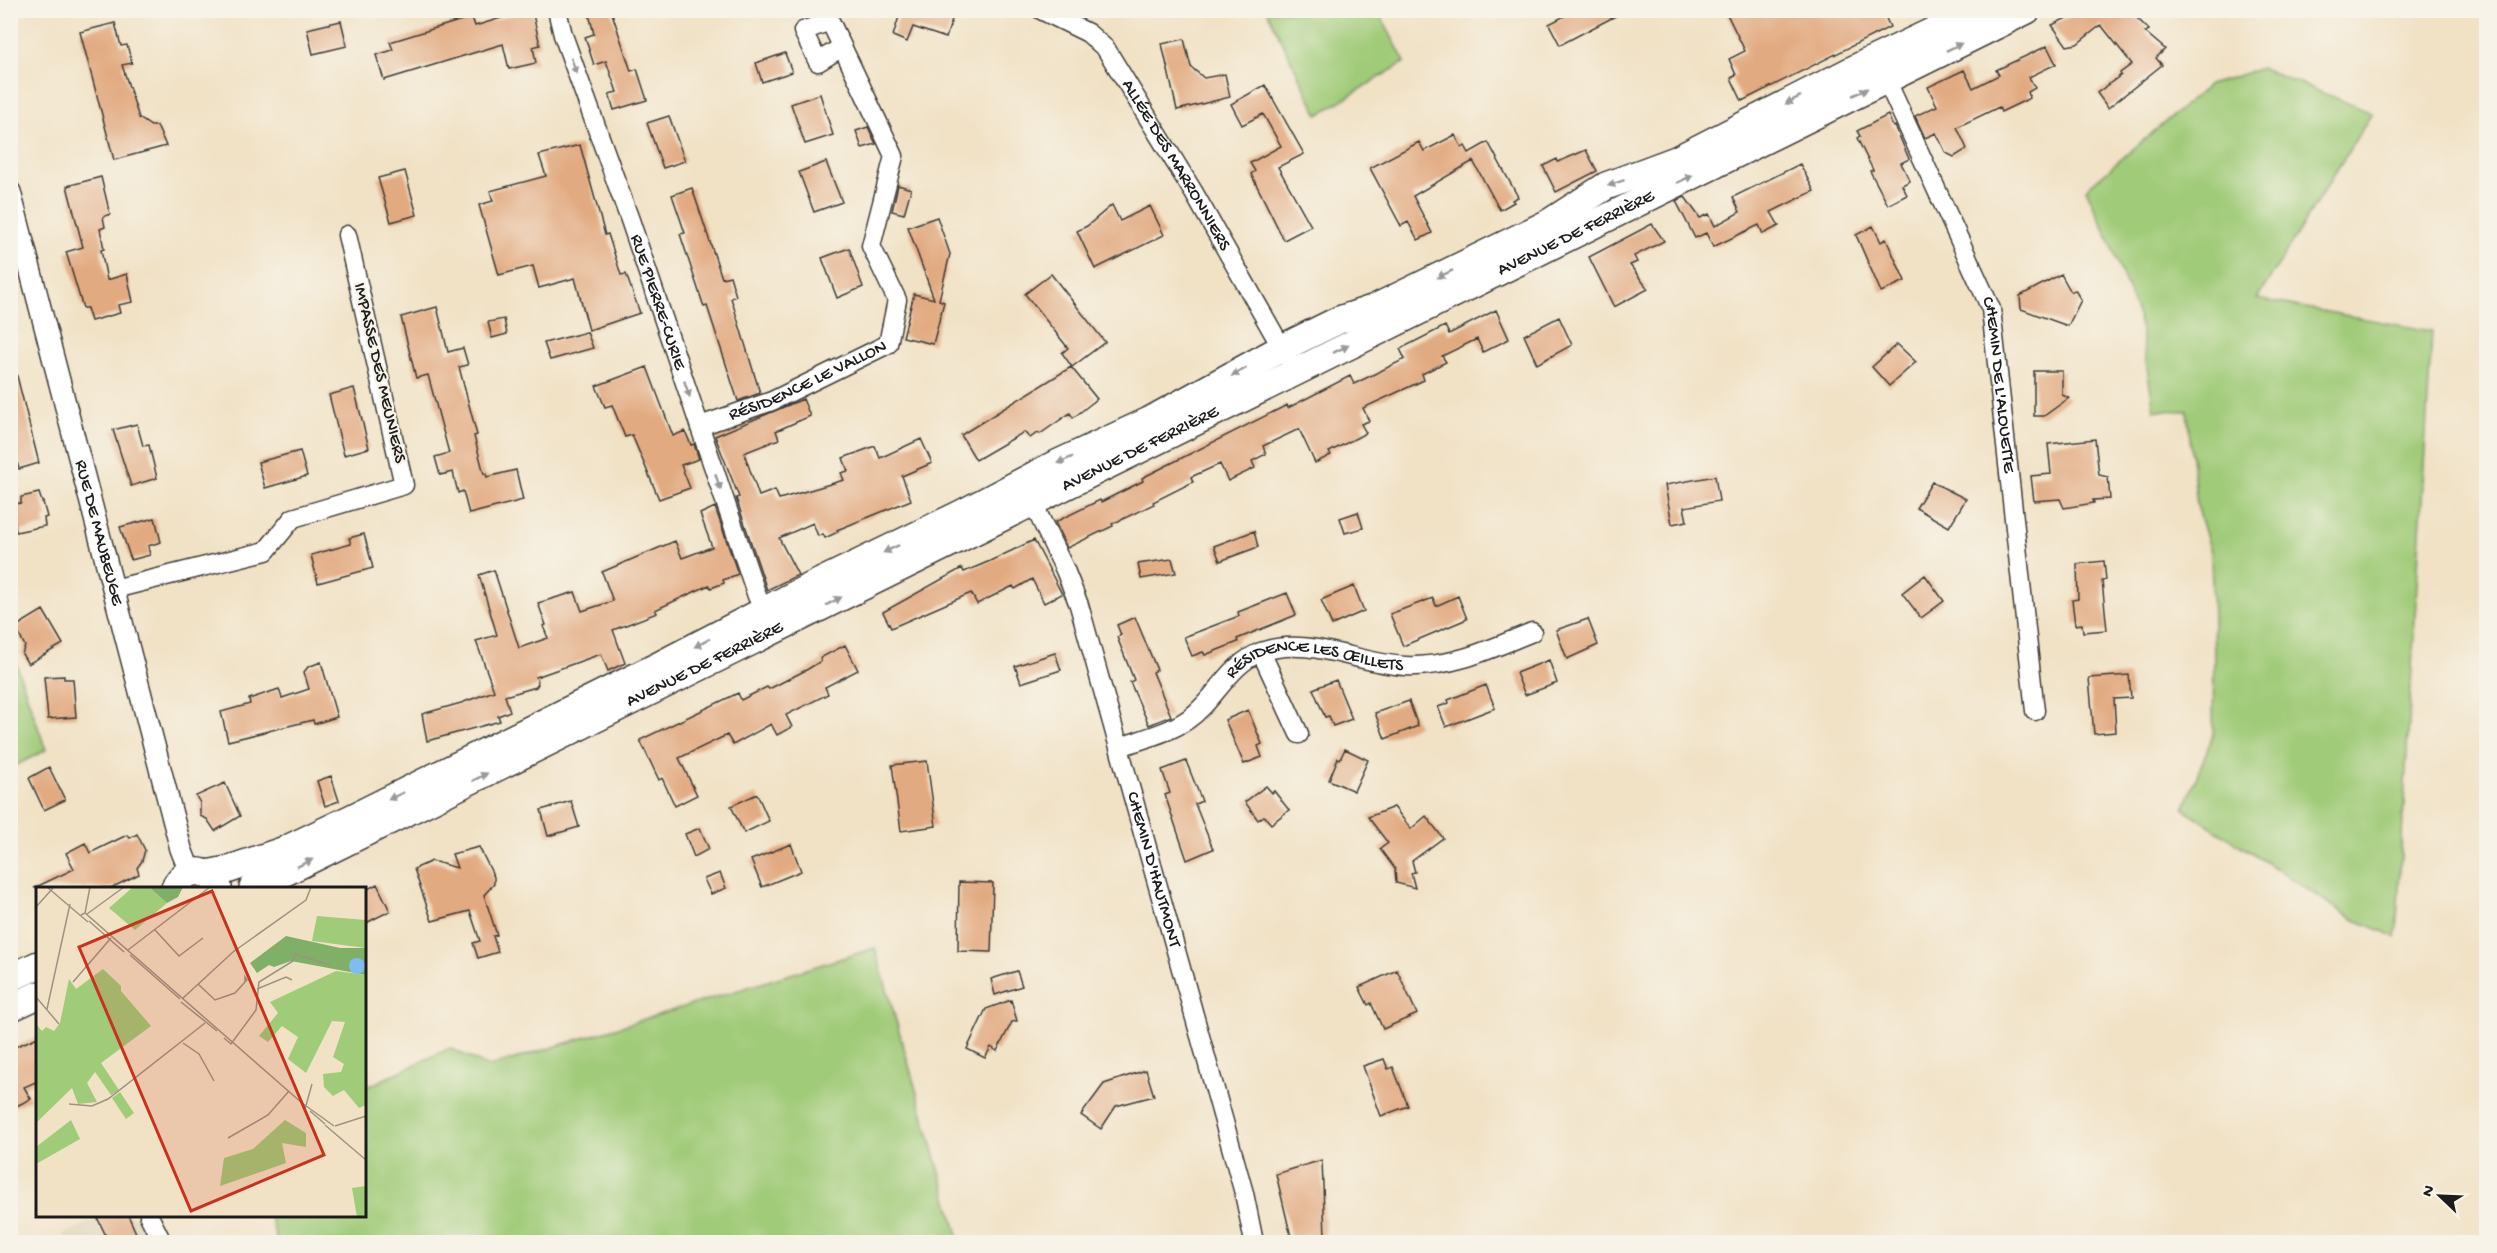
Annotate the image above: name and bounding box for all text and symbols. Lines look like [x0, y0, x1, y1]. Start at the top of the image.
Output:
one-way arrow [1946, 42, 1963, 52]
one-way arrow [570, 57, 580, 75]
street label: ALLÉE DES MARRONNIERS [1117, 76, 1235, 255]
one-way arrow [1851, 88, 1869, 98]
one-way arrow [1784, 95, 1802, 105]
one-way arrow [1677, 174, 1694, 184]
one-way arrow [1607, 178, 1625, 188]
street label: AVENUE DE FERRIÈRE [1494, 185, 1658, 281]
street label: RUE PIERRE-CURIE [625, 232, 691, 373]
one-way arrow [1436, 269, 1453, 279]
street label: IMPASSE DES MEUNIERS [348, 281, 410, 466]
street label: CHEMIN DE L'ALOUETTE [1976, 293, 2019, 475]
street label: RÉSIDENCE LE VALLON [726, 336, 890, 426]
one-way arrow [1333, 344, 1350, 354]
one-way arrow [1230, 367, 1247, 377]
one-way arrow [682, 380, 692, 398]
street label: AVENUE DE FERRIÈRE [1058, 401, 1223, 496]
one-way arrow [1056, 456, 1074, 465]
street label: RUE DE MAUBEUGE [70, 458, 128, 608]
one-way arrow [714, 473, 724, 491]
one-way arrow [883, 544, 900, 553]
one-way arrow [826, 596, 843, 605]
street label: AVENUE DE FERRIÈRE [623, 616, 787, 712]
street label: RÉSIDENCE LES ŒILLETS [1221, 636, 1405, 683]
one-way arrow [693, 638, 710, 648]
one-way arrow [472, 772, 489, 782]
street label: CHEMIN D'HAUTMONT [1121, 789, 1185, 951]
one-way arrow [387, 791, 404, 801]
one-way arrow [297, 859, 314, 868]
inset map [36, 887, 366, 1217]
north arrow [2410, 1166, 2470, 1226]
text: N [2419, 1182, 2440, 1200]

